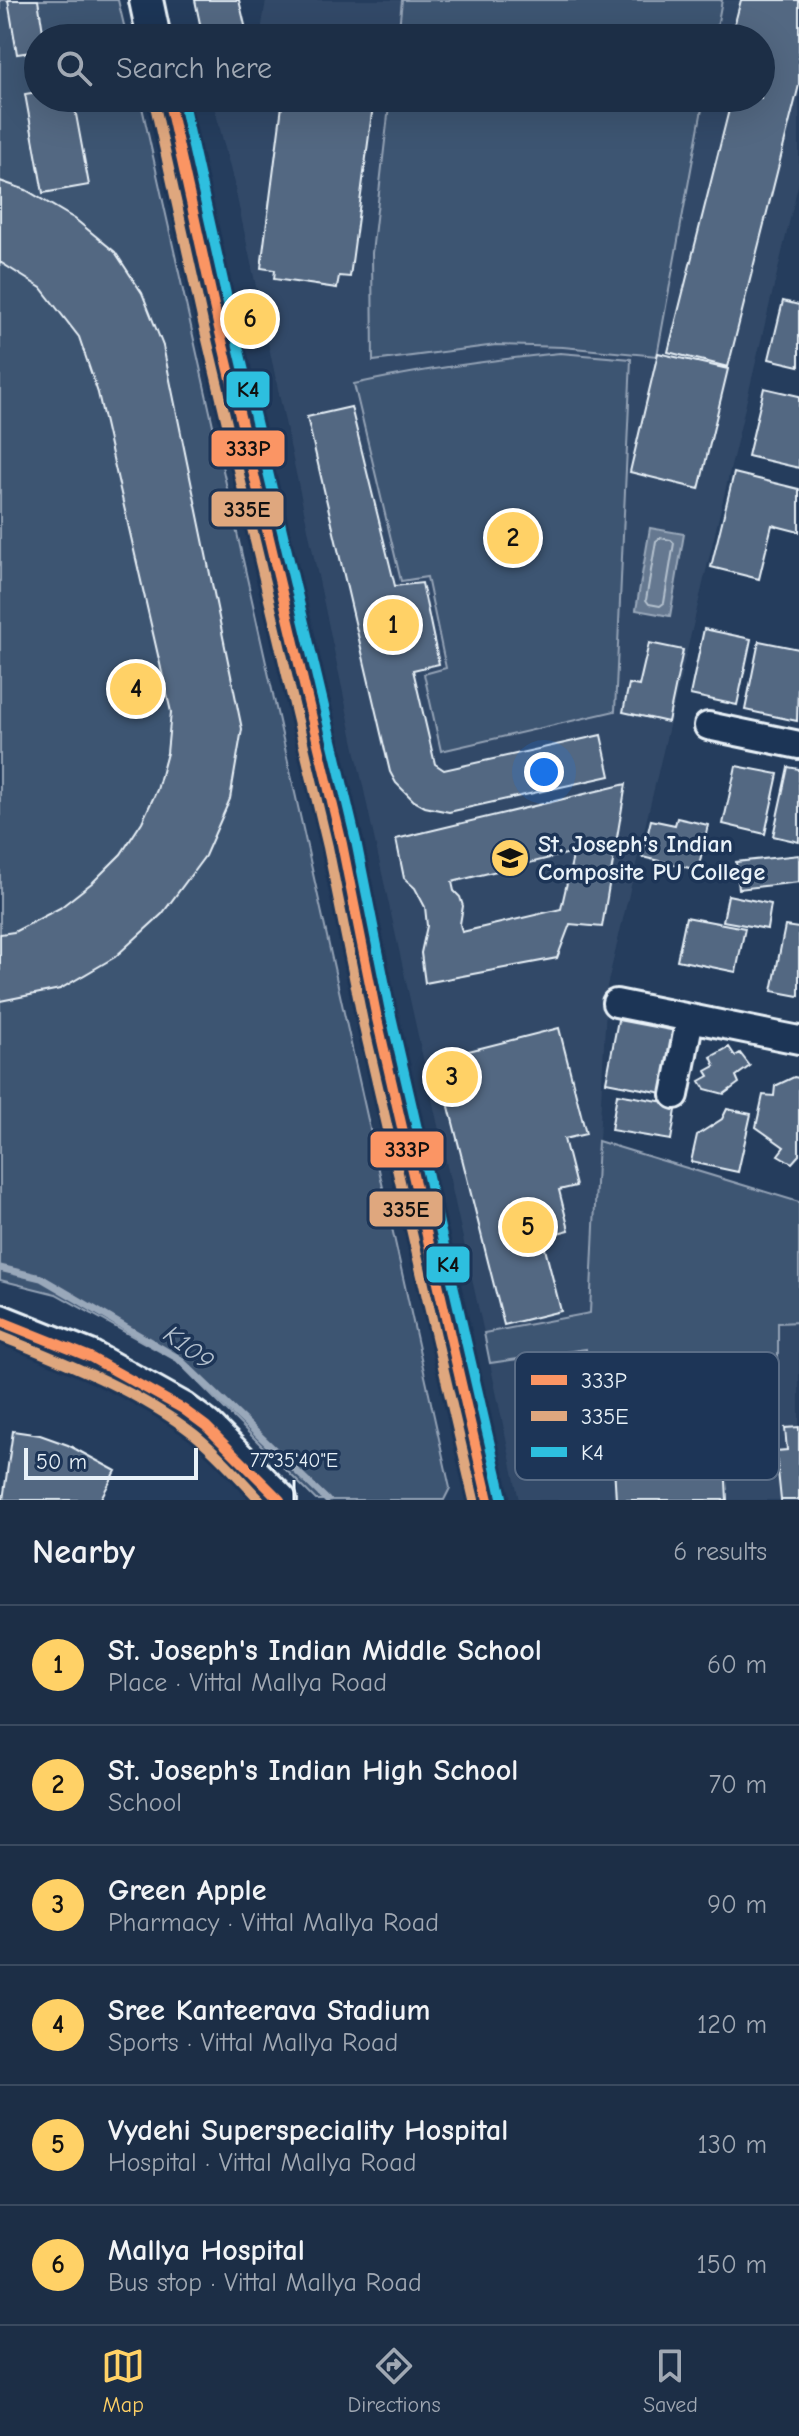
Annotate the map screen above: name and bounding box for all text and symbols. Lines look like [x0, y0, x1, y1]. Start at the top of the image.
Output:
search box [24, 24, 775, 112]
icon: search [52, 46, 96, 90]
text: Search here [116, 51, 272, 86]
pin: 6 [224, 289, 276, 349]
line badge: K4 [225, 370, 271, 409]
text: K4 [237, 377, 259, 403]
line badge: 333P [210, 429, 286, 468]
text: 333P [226, 436, 270, 462]
line badge: 335E [210, 490, 285, 528]
text: 335E [224, 497, 270, 523]
pin: 2 [487, 508, 539, 568]
pin: 1 [367, 595, 419, 655]
pin: 4 [110, 659, 162, 719]
your location [524, 752, 564, 792]
place label: St. Joseph's Indian Composite PU College [538, 830, 765, 886]
school or university icon: St. Joseph's Indian Composite PU College [489, 837, 531, 879]
pin: 3 [426, 1047, 478, 1107]
line badge: 333P [369, 1130, 445, 1169]
text: 333P [385, 1137, 429, 1163]
line badge: 335E [368, 1190, 444, 1228]
text: 335E [383, 1197, 429, 1223]
pin: 5 [502, 1197, 554, 1257]
line badge: K4 [425, 1245, 471, 1284]
text: K4 [437, 1252, 459, 1278]
water label: K109 [158, 1319, 219, 1376]
legend [515, 1352, 779, 1480]
text: 333P [581, 1368, 627, 1394]
text: 335E [581, 1404, 628, 1430]
text: K4 [581, 1440, 604, 1466]
scale bar [24, 1444, 198, 1480]
text: 50 m [36, 1449, 87, 1475]
text: 77°35'40"E [250, 1449, 338, 1472]
text: Nearby [32, 1532, 135, 1572]
text: 6 results [673, 1537, 767, 1567]
text: St. Joseph's Indian Middle School [108, 1633, 542, 1668]
text: 1 [53, 1650, 63, 1680]
text: 60 m [707, 1650, 767, 1680]
text: Place · Vittal Mallya Road [108, 1668, 387, 1698]
text: St. Joseph's Indian High School [108, 1753, 518, 1788]
text: 2 [52, 1770, 64, 1800]
text: 70 m [709, 1770, 767, 1800]
text: School [108, 1788, 182, 1818]
text: Green Apple [108, 1873, 266, 1908]
text: 3 [52, 1890, 64, 1920]
text: 90 m [707, 1890, 767, 1920]
text: Pharmacy · Vittal Mallya Road [108, 1908, 439, 1938]
text: Sree Kanteerava Stadium [108, 1993, 430, 2028]
text: 4 [52, 2010, 64, 2040]
text: 120 m [697, 2010, 767, 2040]
text: Sports · Vittal Mallya Road [108, 2028, 398, 2058]
text: Vydehi Superspeciality Hospital [108, 2113, 508, 2148]
text: 5 [51, 2130, 65, 2160]
text: 130 m [698, 2130, 767, 2160]
text: Hospital · Vittal Mallya Road [108, 2148, 416, 2178]
text: Mallya Hospital [108, 2233, 305, 2268]
text: 6 [51, 2250, 65, 2280]
text: 150 m [697, 2250, 767, 2280]
text: Bus stop · Vittal Mallya Road [108, 2268, 422, 2298]
tab: Map [101, 2344, 145, 2418]
tab: Directions [348, 2344, 441, 2418]
tab: Saved [643, 2344, 698, 2418]

